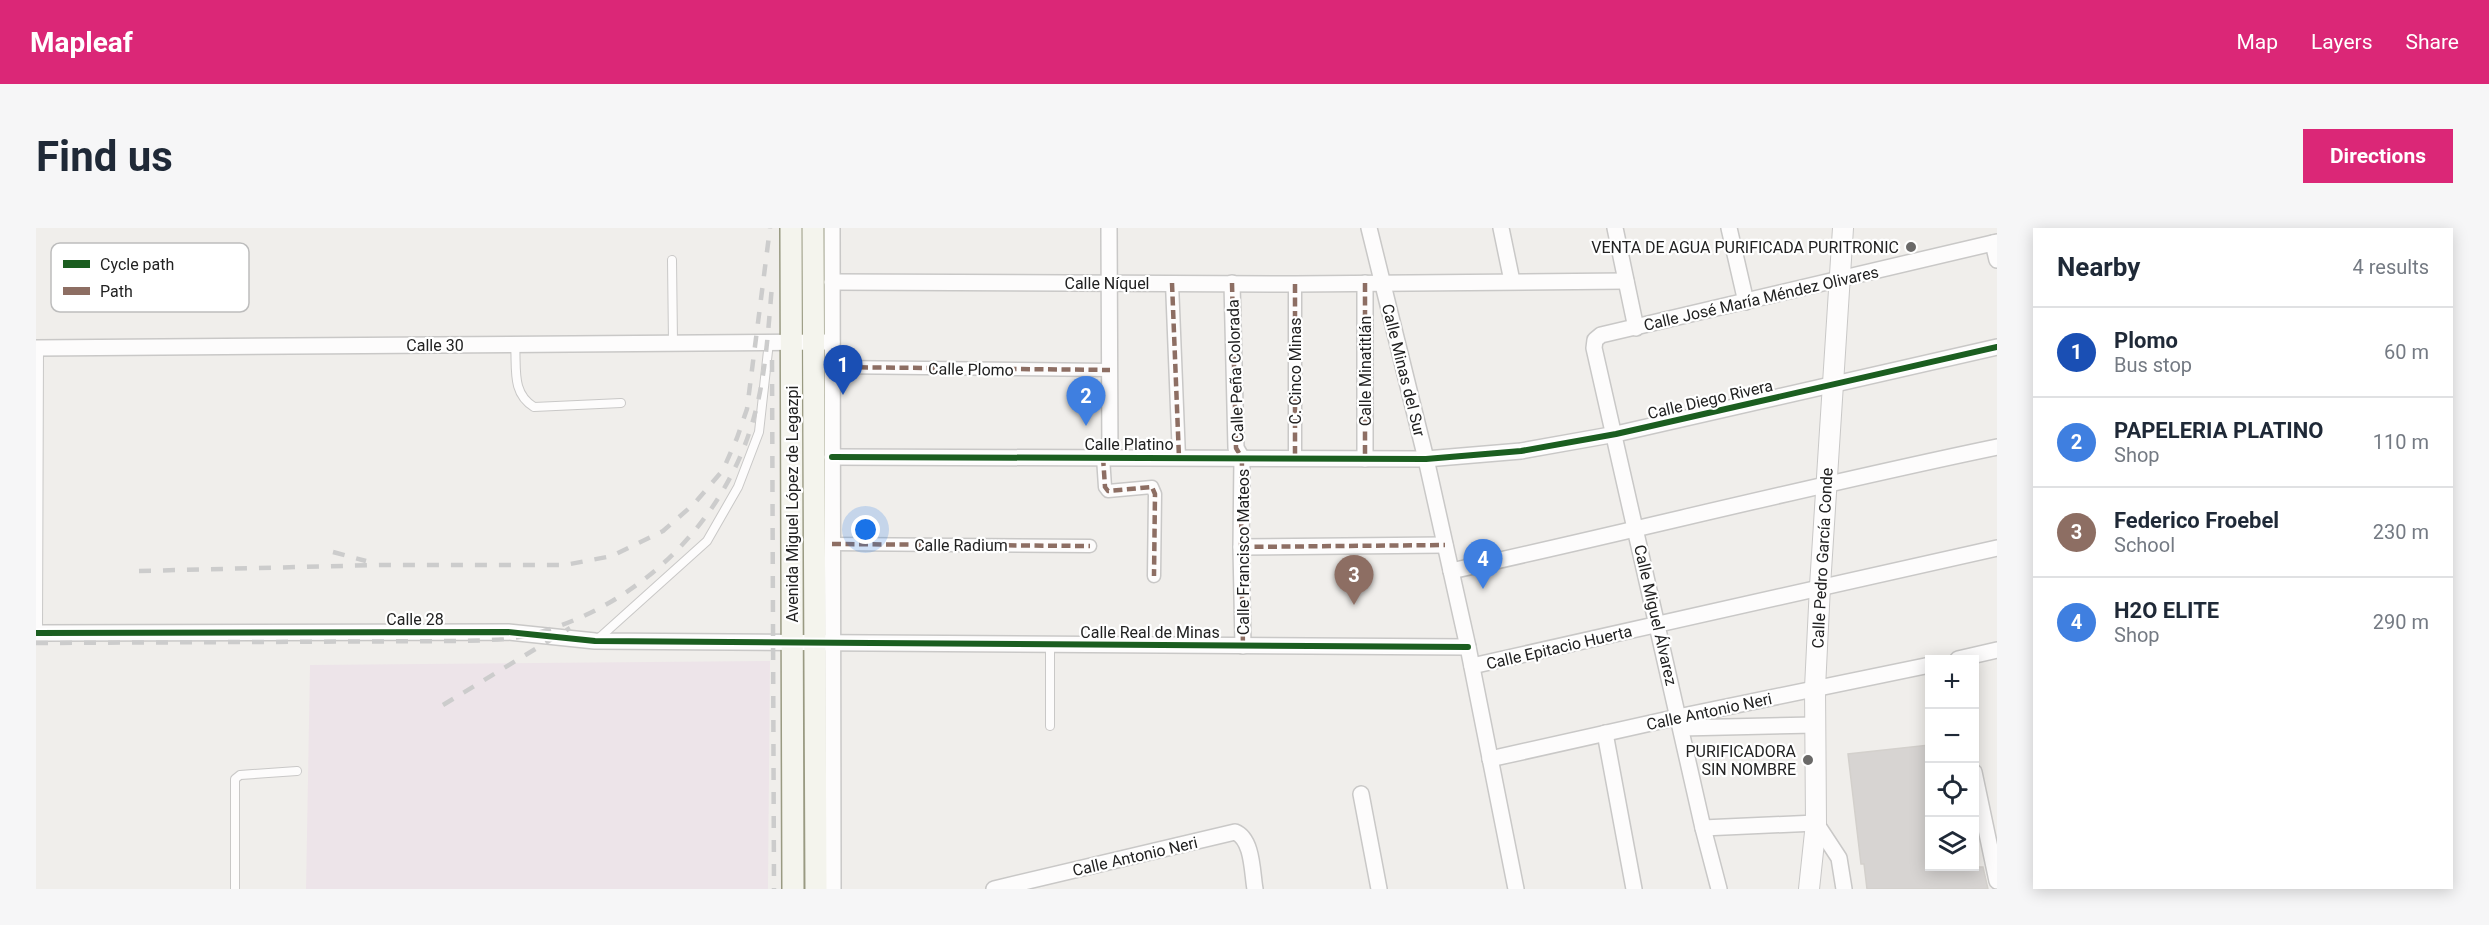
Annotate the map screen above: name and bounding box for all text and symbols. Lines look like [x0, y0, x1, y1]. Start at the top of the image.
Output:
text: Mapleaf [30, 26, 133, 59]
text: Map [2236, 30, 2278, 54]
text: Layers [2311, 30, 2372, 54]
text: Share [2405, 30, 2459, 54]
button: Directions [2303, 129, 2453, 183]
text: Find us [36, 132, 173, 181]
place label: VENTA DE AGUA PURIFICADA PURITRONIC [1591, 238, 1899, 257]
marker: VENTA DE AGUA PURIFICADA PURITRONIC [1904, 240, 1918, 254]
legend [51, 243, 249, 312]
text: Nearby [2057, 252, 2140, 282]
text: Cycle path [100, 255, 174, 274]
text: 4 results [2353, 255, 2429, 279]
street label: Calle José María Méndez Olivares [1642, 262, 1880, 335]
street label: Calle Níquel [1064, 274, 1150, 293]
text: Path [100, 282, 133, 301]
street label: Calle Peña Colorada [1224, 299, 1247, 443]
street label: Calle Minas del Sur [1378, 302, 1429, 439]
street label: Calle Minatitlán [1356, 316, 1375, 426]
street label: C. Cinco Minas [1286, 318, 1305, 424]
text: Plomo [2114, 328, 2178, 353]
street label: Calle 30 [406, 336, 464, 355]
text: 1 [2071, 340, 2082, 364]
text: 60 m [2384, 340, 2429, 364]
pin: 1 [824, 346, 862, 395]
text: Bus stop [2114, 353, 2192, 377]
street label: Calle Plomo [928, 359, 1014, 380]
pin: 2 [1066, 376, 1106, 426]
street label: Calle Diego Rivera [1646, 376, 1775, 423]
street label: Avenida Miguel López de Legazpi [783, 386, 802, 622]
text: PAPELERIA PLATINO [2114, 418, 2324, 443]
text: 2 [2071, 430, 2082, 454]
text: 110 m [2373, 430, 2429, 454]
street label: Calle Platino [1084, 435, 1174, 454]
text: Shop [2114, 443, 2160, 467]
street label: Calle Pedro García Conde [1808, 467, 1837, 649]
street label: Calle Francisco Mateos [1234, 469, 1253, 635]
text: Federico Froebel [2114, 508, 2279, 533]
your location [851, 515, 880, 544]
text: 3 [2071, 520, 2082, 544]
text: 230 m [2373, 520, 2429, 544]
text: School [2114, 533, 2175, 557]
street label: Calle Radium [914, 536, 1008, 555]
pin: 4 [1464, 540, 1502, 589]
street label: Calle Miguel Álvarez [1630, 543, 1681, 687]
pin: 3 [1334, 556, 1374, 605]
text: H2O ELITE [2114, 598, 2219, 623]
street label: Calle 28 [386, 610, 444, 629]
text: 4 [2071, 610, 2082, 634]
text: 290 m [2373, 610, 2429, 634]
street label: Calle Epitacio Huerta [1484, 621, 1634, 674]
street label: Calle Real de Minas [1080, 623, 1220, 642]
text: Shop [2114, 623, 2160, 647]
map controls [1925, 655, 1979, 871]
button: + [1925, 655, 1979, 709]
street label: Calle Antonio Neri [1645, 689, 1774, 734]
button: − [1925, 709, 1979, 763]
place label: PURIFICADORA SIN NOMBRE [1685, 742, 1797, 779]
marker: PURIFICADORA SIN NOMBRE [1801, 753, 1815, 767]
button: locate [1925, 763, 1979, 817]
button: layers [1925, 817, 1979, 871]
street label: Calle Antonio Neri [1071, 833, 1200, 880]

